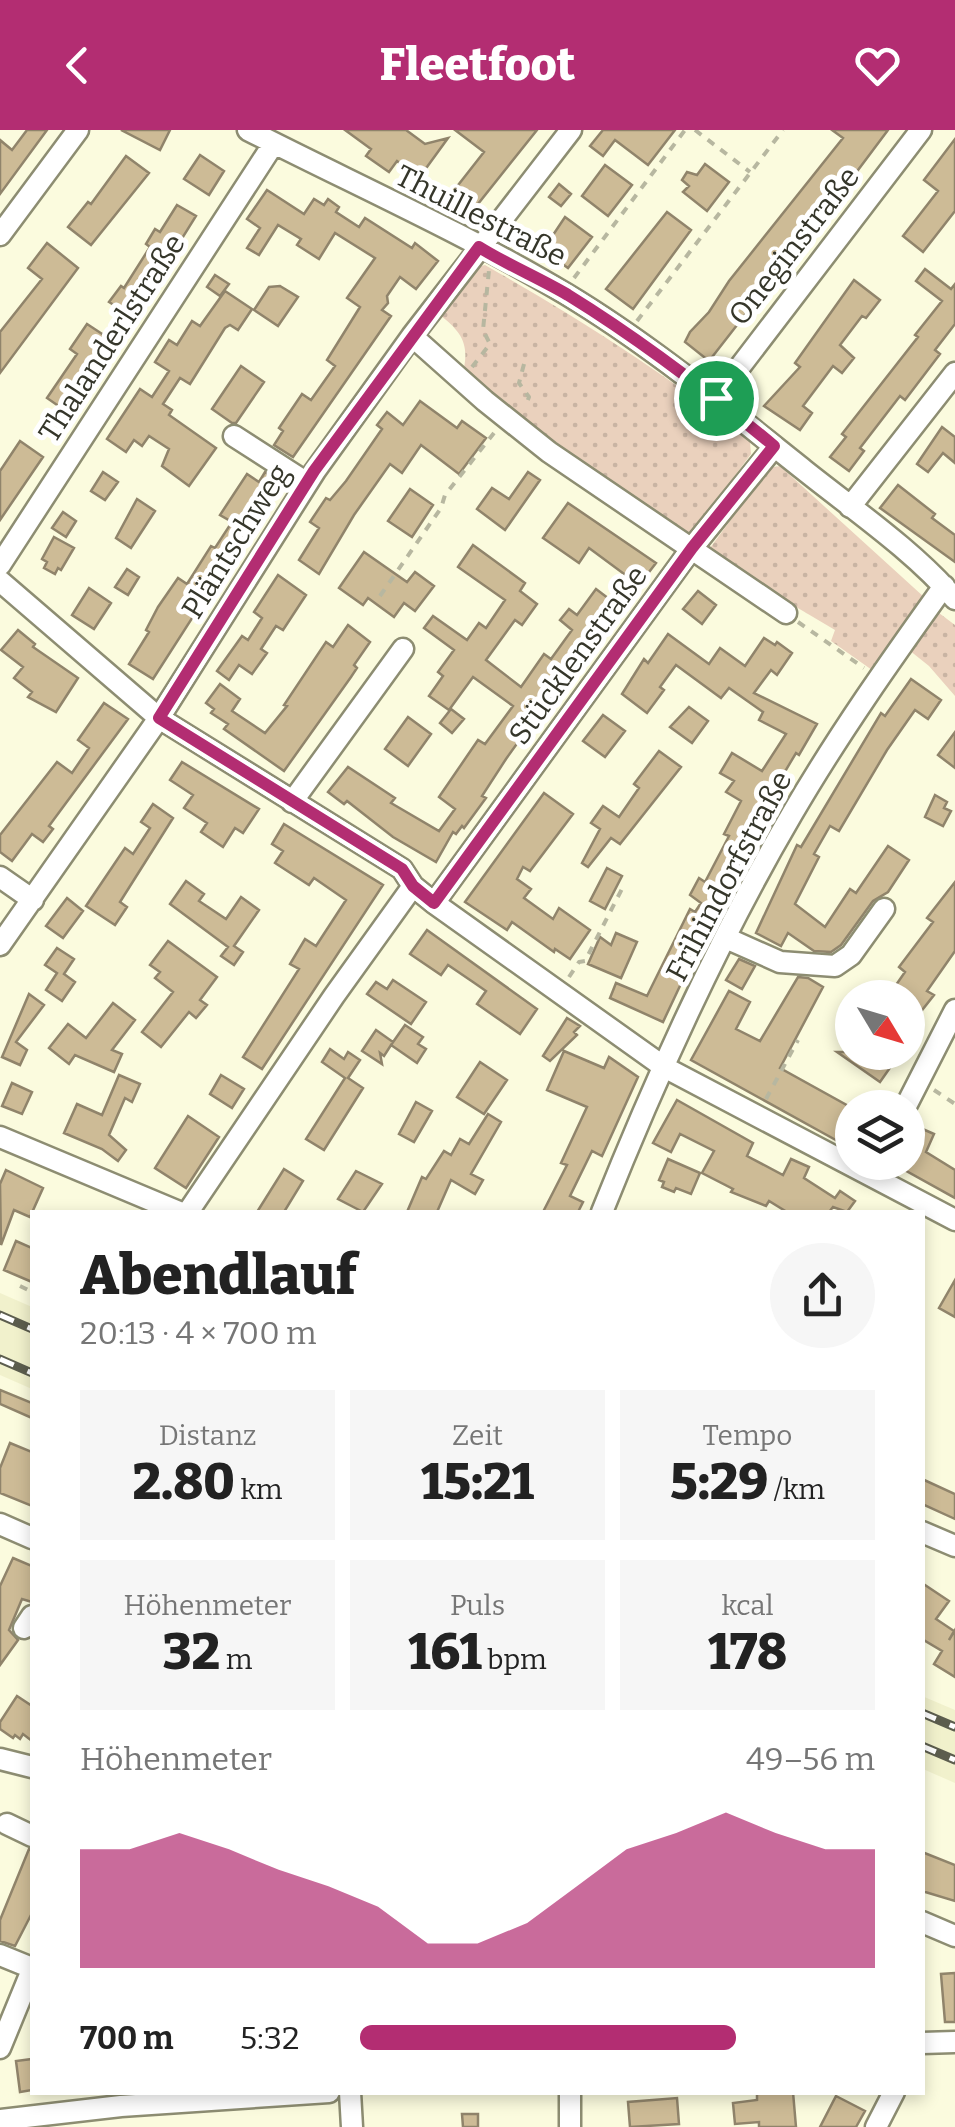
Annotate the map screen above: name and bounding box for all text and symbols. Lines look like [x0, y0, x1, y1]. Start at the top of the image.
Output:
icon: back [50, 38, 105, 93]
text: Fleetfoot [380, 38, 575, 92]
icon: heart [850, 38, 905, 93]
street label: Thuillestraße [390, 158, 572, 274]
street label: Oneginstraße [721, 160, 867, 332]
street label: Thalanderlstraße [31, 227, 193, 449]
pin [674, 356, 759, 441]
icon: arrive [689, 371, 744, 426]
street label: Pläntschweg [174, 457, 298, 625]
street label: Stücklenstraße [501, 559, 655, 751]
street label: Frihindorfstraße [658, 765, 800, 987]
north arrow [835, 980, 925, 1070]
map controls [835, 980, 925, 1180]
button: layers [835, 1090, 925, 1180]
text: Abendlauf [80, 1243, 357, 1309]
button: share [770, 1243, 875, 1348]
text: 20:13 · 4 × 700 m [80, 1314, 317, 1352]
text: Distanz [159, 1419, 256, 1452]
text: Zeit [452, 1419, 503, 1452]
text: Tempo [703, 1419, 792, 1452]
text: 2.80 [132, 1452, 235, 1512]
text: 15:21 [421, 1452, 534, 1512]
text: 5:29 [670, 1452, 768, 1512]
text: km [235, 1473, 283, 1506]
text: /km [768, 1473, 825, 1506]
text: Höhenmeter [124, 1589, 291, 1622]
text: Puls [450, 1589, 505, 1622]
text: kcal [721, 1589, 774, 1622]
text: 32 [163, 1622, 220, 1682]
text: 161 [408, 1622, 482, 1682]
text: 178 [708, 1622, 787, 1682]
text: m [220, 1643, 252, 1676]
text: bpm [482, 1643, 547, 1676]
text: Höhenmeter [80, 1740, 272, 1778]
text: 49–56 m [746, 1740, 875, 1778]
text: 700 m [80, 2019, 174, 2057]
text: 5:32 [240, 2019, 300, 2057]

